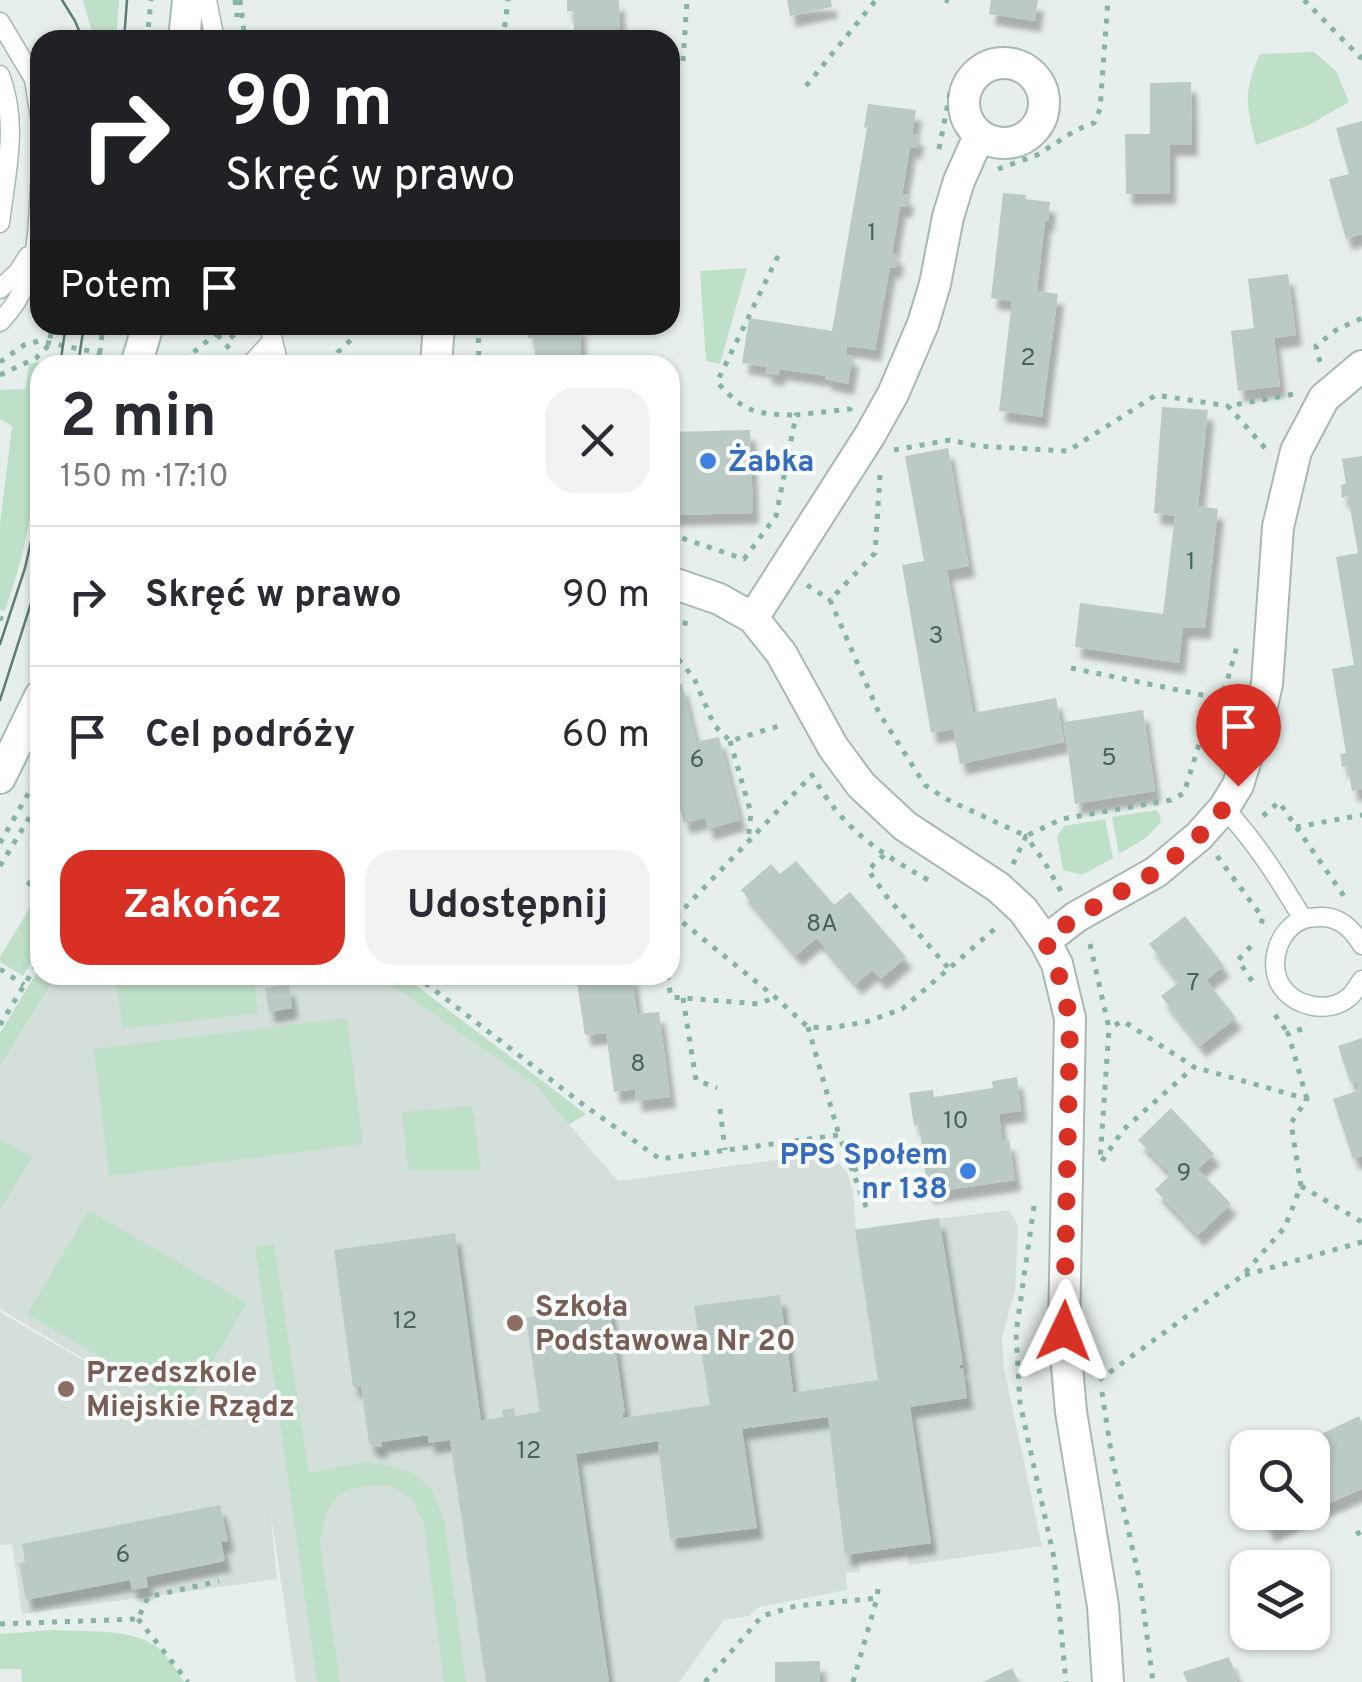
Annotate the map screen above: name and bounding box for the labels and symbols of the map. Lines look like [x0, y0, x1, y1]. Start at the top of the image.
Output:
house number: 1 [867, 218, 877, 250]
house number: 2 [1020, 343, 1036, 375]
place label: Żabka [728, 443, 814, 482]
marker: Żabka [697, 450, 719, 472]
house number: 1 [1186, 547, 1196, 579]
house number: 3 [928, 621, 944, 653]
pin [1196, 684, 1281, 787]
house number: 5 [1101, 743, 1117, 775]
house number: 6 [690, 745, 704, 777]
house number: 8A [806, 909, 838, 941]
house number: 7 [1186, 968, 1200, 1000]
house number: 8 [630, 1049, 646, 1081]
house number: 10 [943, 1106, 969, 1138]
place label: PPS Społem nr 138 [780, 1138, 948, 1209]
house number: 9 [1177, 1158, 1191, 1190]
marker: PPS Społem nr 138 [957, 1160, 979, 1182]
position arrow [1012, 1279, 1116, 1383]
place label: Szkoła Podstawowa Nr 20 [535, 1290, 796, 1361]
house number: 12 [393, 1306, 417, 1338]
marker: Szkoła Podstawowa Nr 20 [504, 1312, 526, 1334]
place label: Przedszkole Miejskie Rządz [86, 1356, 295, 1427]
marker: Przedszkole Miejskie Rządz [55, 1378, 77, 1400]
house number: 12 [517, 1436, 541, 1468]
house number: 6 [116, 1540, 130, 1572]

